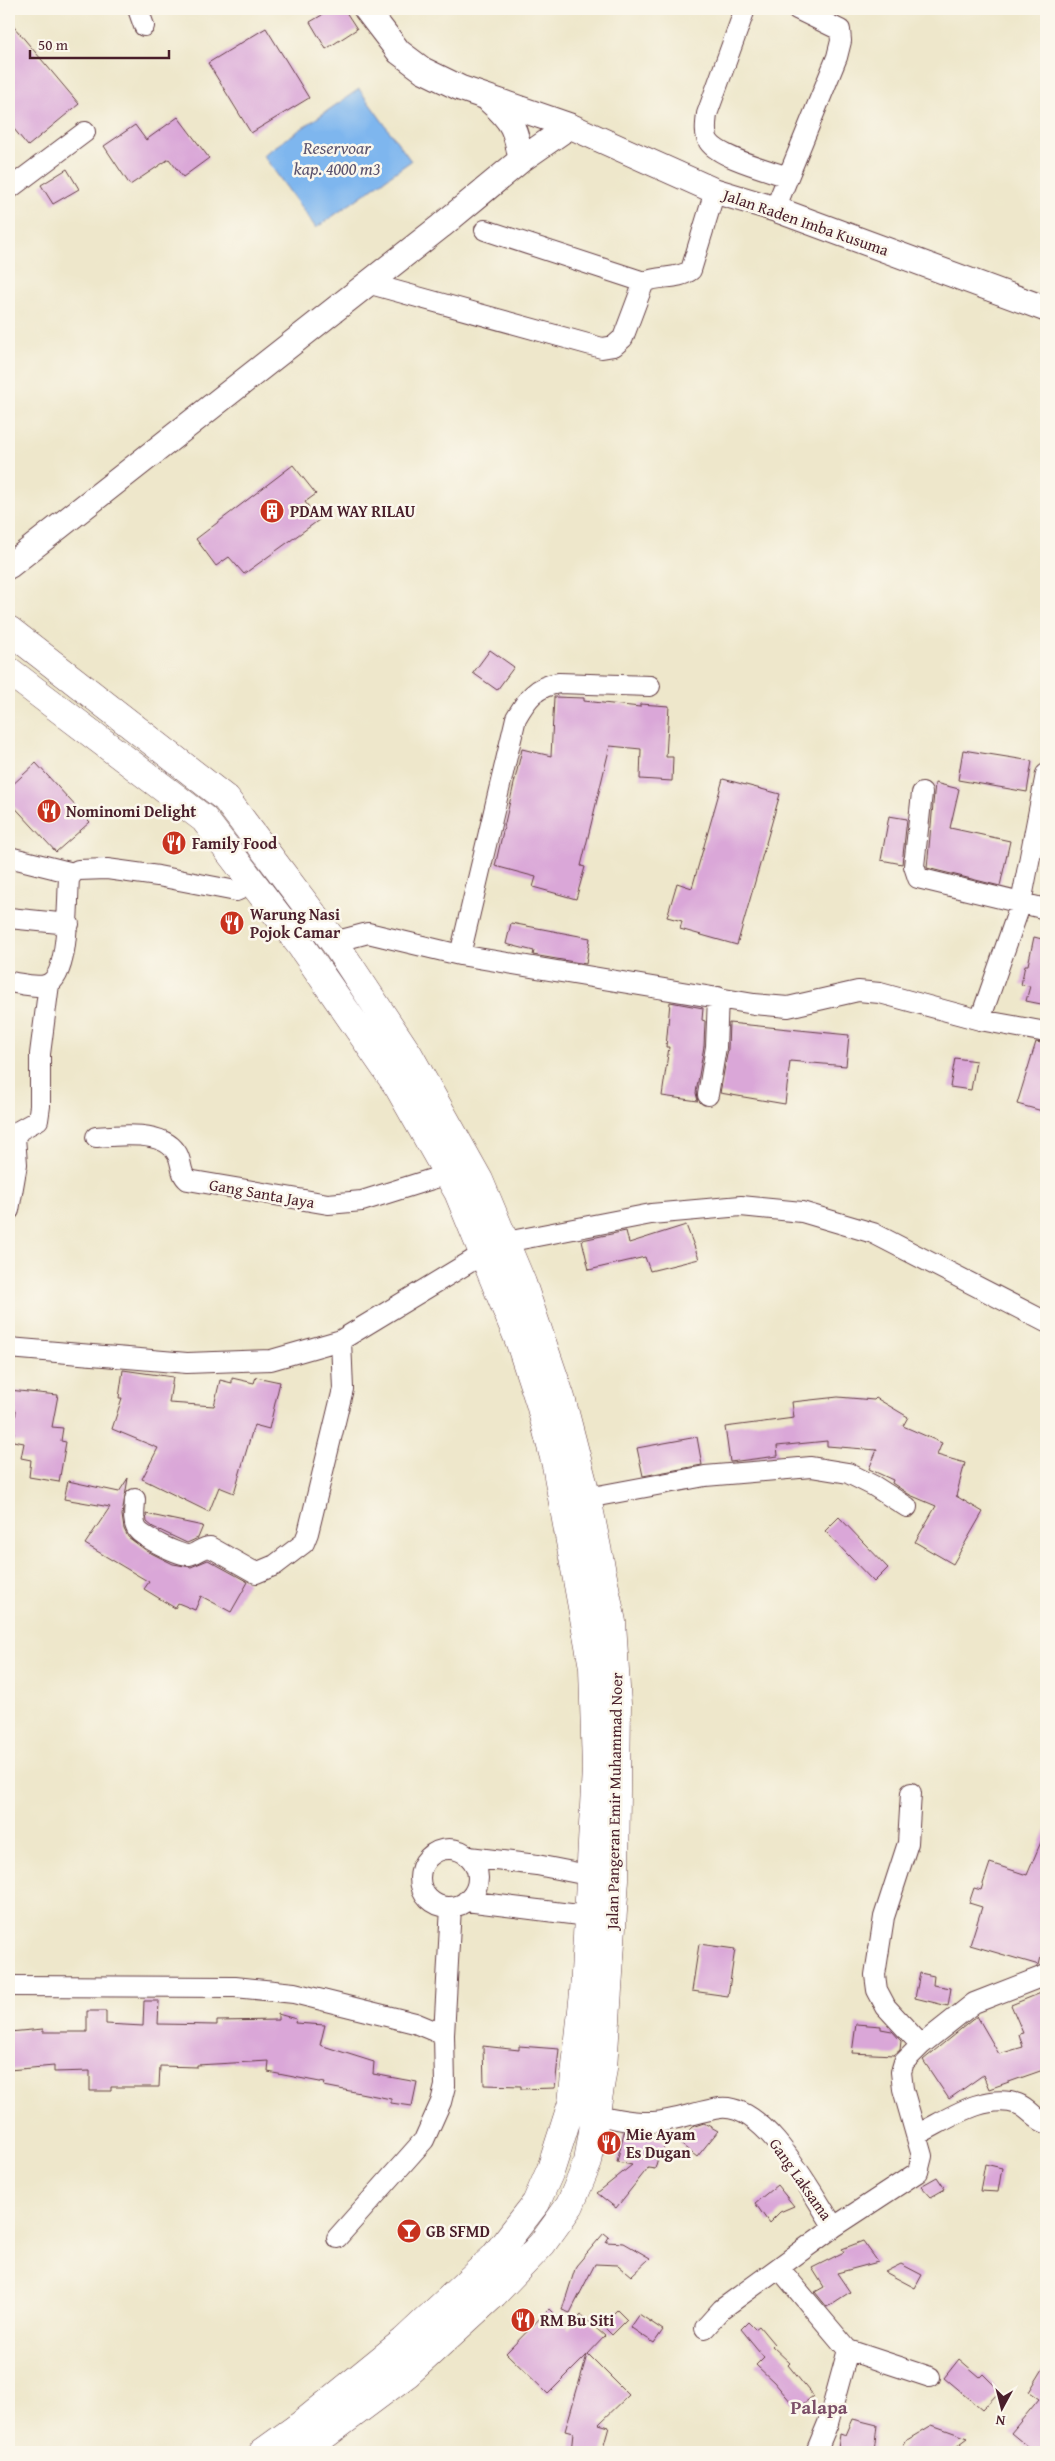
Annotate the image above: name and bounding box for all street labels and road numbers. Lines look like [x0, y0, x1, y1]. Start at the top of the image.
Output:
street label: Jalan Raden Imba Kusuma [718, 182, 892, 262]
street label: Gang Santa Jaya [207, 1172, 317, 1214]
street label: Jalan Pangeran Emir Muhammad Noer [600, 1672, 628, 1932]
street label: Gang Laksama [764, 2133, 838, 2225]

